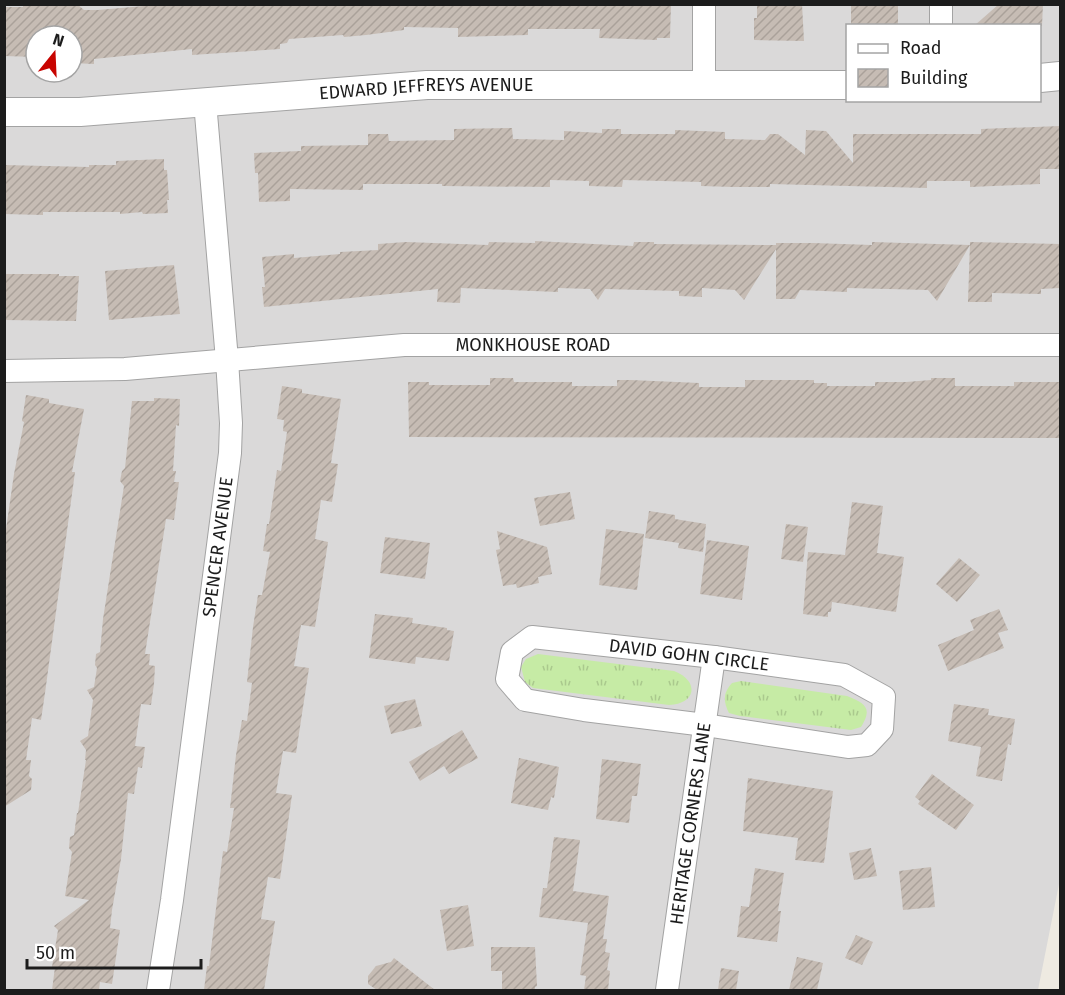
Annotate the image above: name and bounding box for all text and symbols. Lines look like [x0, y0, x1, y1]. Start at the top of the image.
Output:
north arrow [24, 24, 84, 84]
legend [846, 24, 1041, 102]
text: N [51, 30, 66, 51]
text: Road [900, 37, 942, 59]
text: Building [900, 67, 968, 89]
street label: EDWARD JEFFREYS AVENUE [318, 74, 533, 104]
street label: MONKHOUSE ROAD [456, 334, 610, 356]
street label: SPENCER AVENUE [198, 476, 238, 618]
street label: DAVID GOHN CIRCLE [608, 634, 770, 676]
street label: HERITAGE CORNERS LANE [665, 721, 716, 926]
scale bar [27, 932, 201, 970]
text: 50 m [36, 942, 75, 964]

